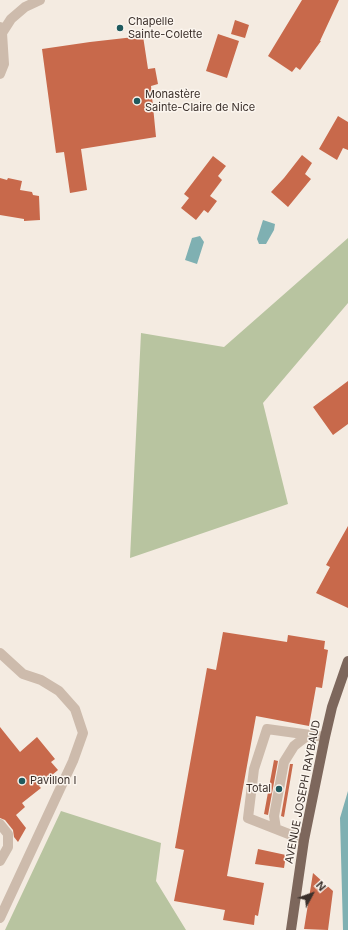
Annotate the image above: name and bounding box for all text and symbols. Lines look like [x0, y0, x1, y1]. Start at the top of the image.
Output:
place label: Chapelle Sainte-Colette [128, 15, 202, 41]
marker: Chapelle Sainte-Colette [115, 23, 125, 33]
place label: Monastère Sainte-Claire de Nice [145, 88, 255, 114]
marker: Monastère Sainte-Claire de Nice [132, 96, 142, 106]
street label: AVENUE JOSEPH RAYBAUD [283, 719, 323, 865]
place label: Pavillon I [30, 774, 76, 788]
marker: Pavillon I [17, 776, 27, 786]
place label: Total [246, 782, 271, 796]
marker: Total [274, 784, 284, 794]
north arrow [292, 874, 332, 914]
text: N [313, 878, 329, 894]

